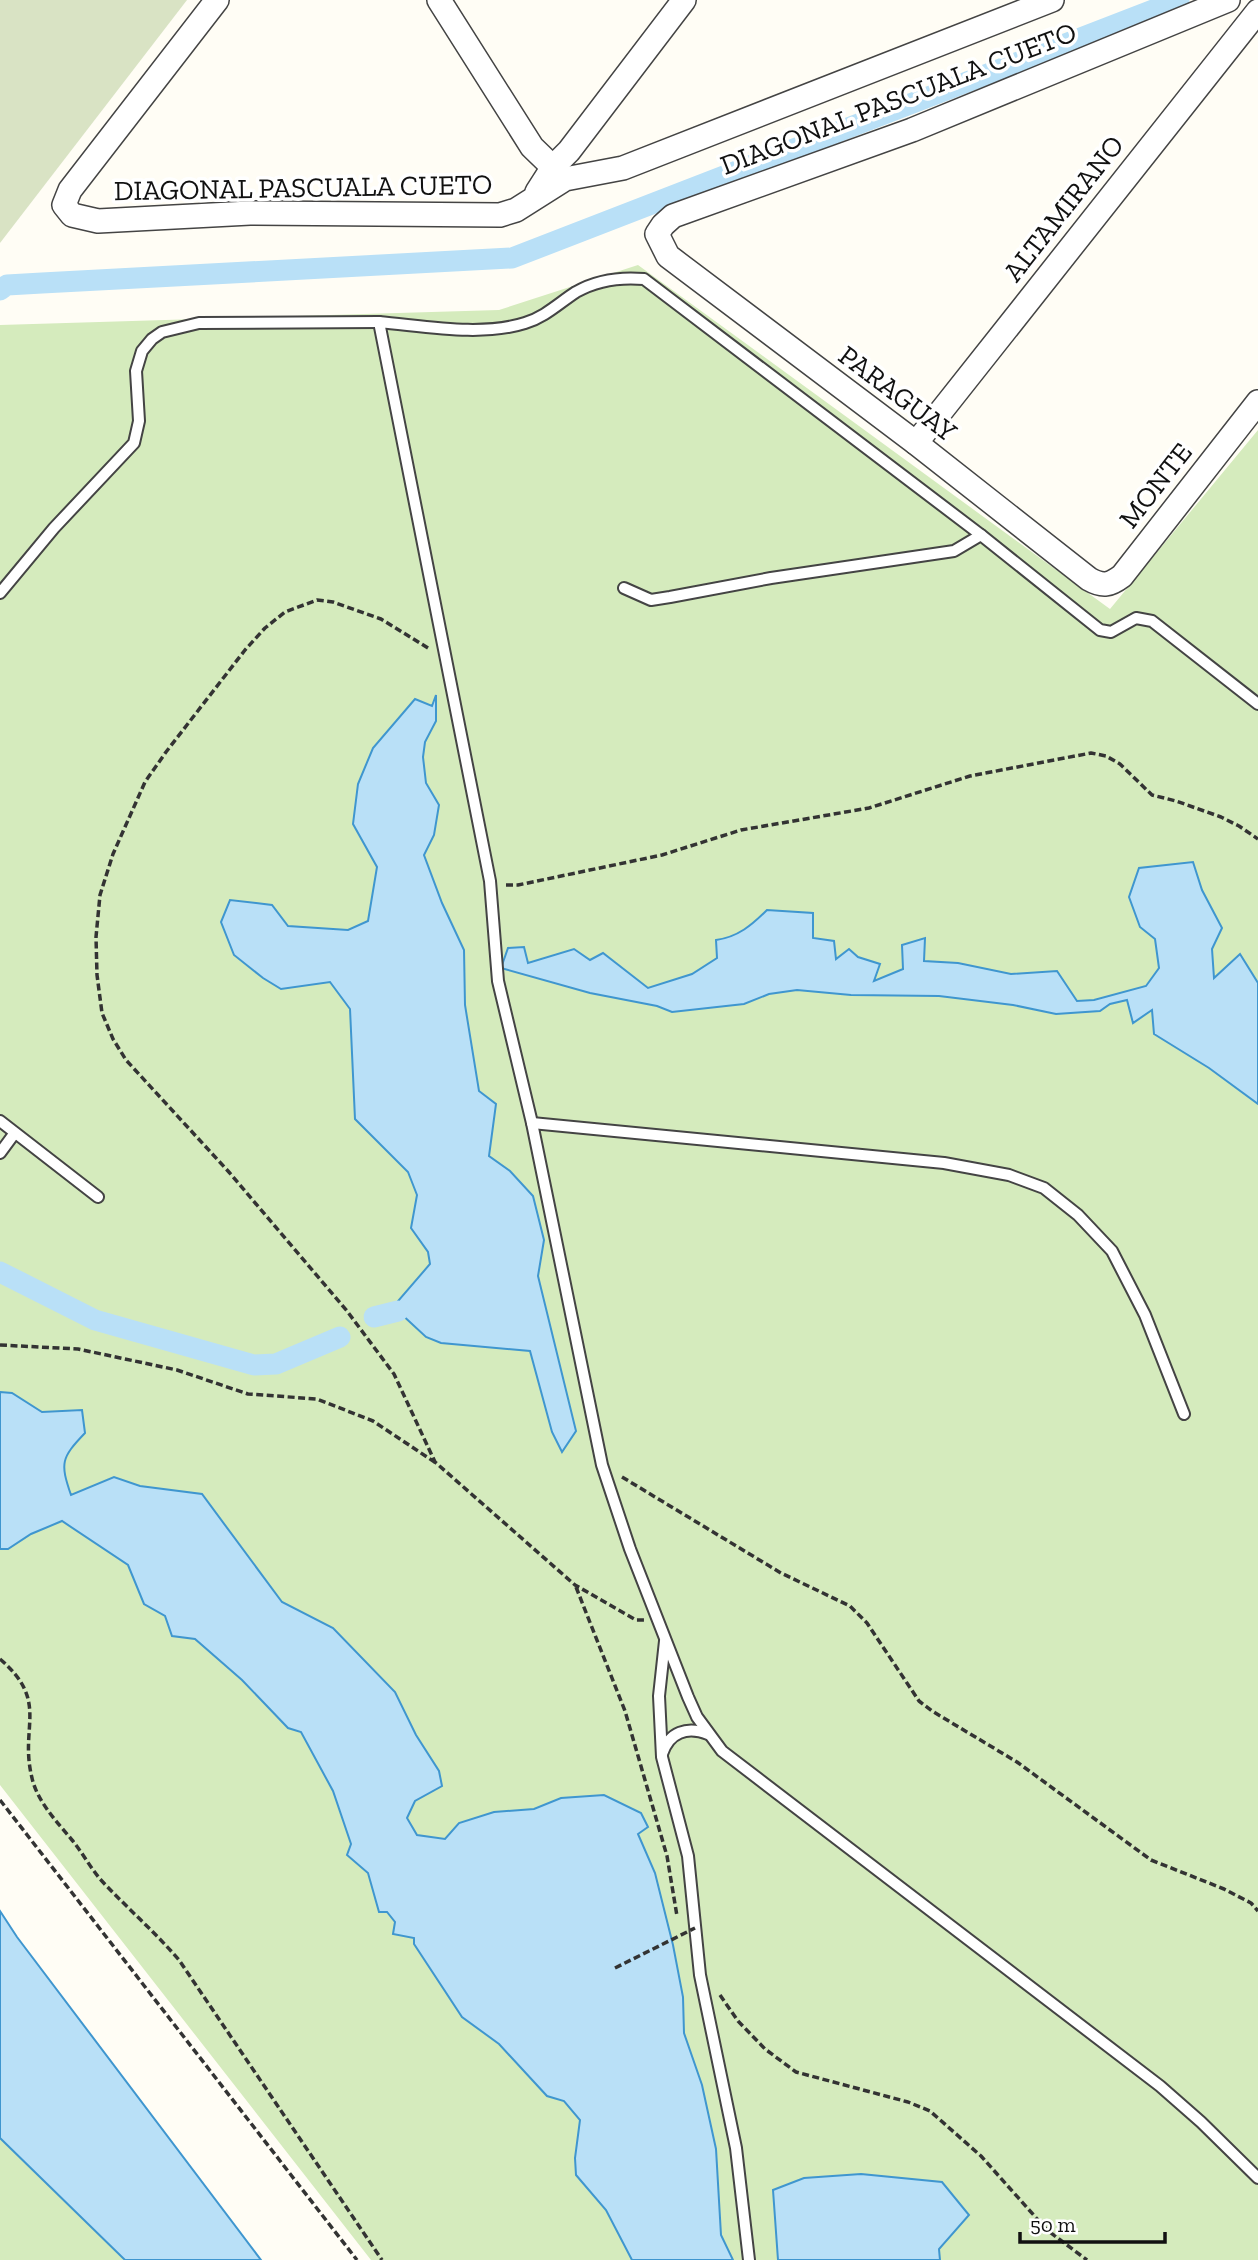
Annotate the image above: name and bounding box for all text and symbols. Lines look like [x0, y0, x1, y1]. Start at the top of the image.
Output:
street label: DIAGONAL PASCUALA CUETO [716, 15, 1081, 182]
street label: ALTAMIRANO [996, 129, 1130, 288]
street label: DIAGONAL PASCUALA CUETO [114, 168, 492, 207]
street label: PARAGUAY [832, 338, 964, 449]
street label: MONTE [1112, 436, 1199, 534]
scale bar [1020, 2200, 1165, 2244]
text: 50 m [1030, 2212, 1076, 2237]

